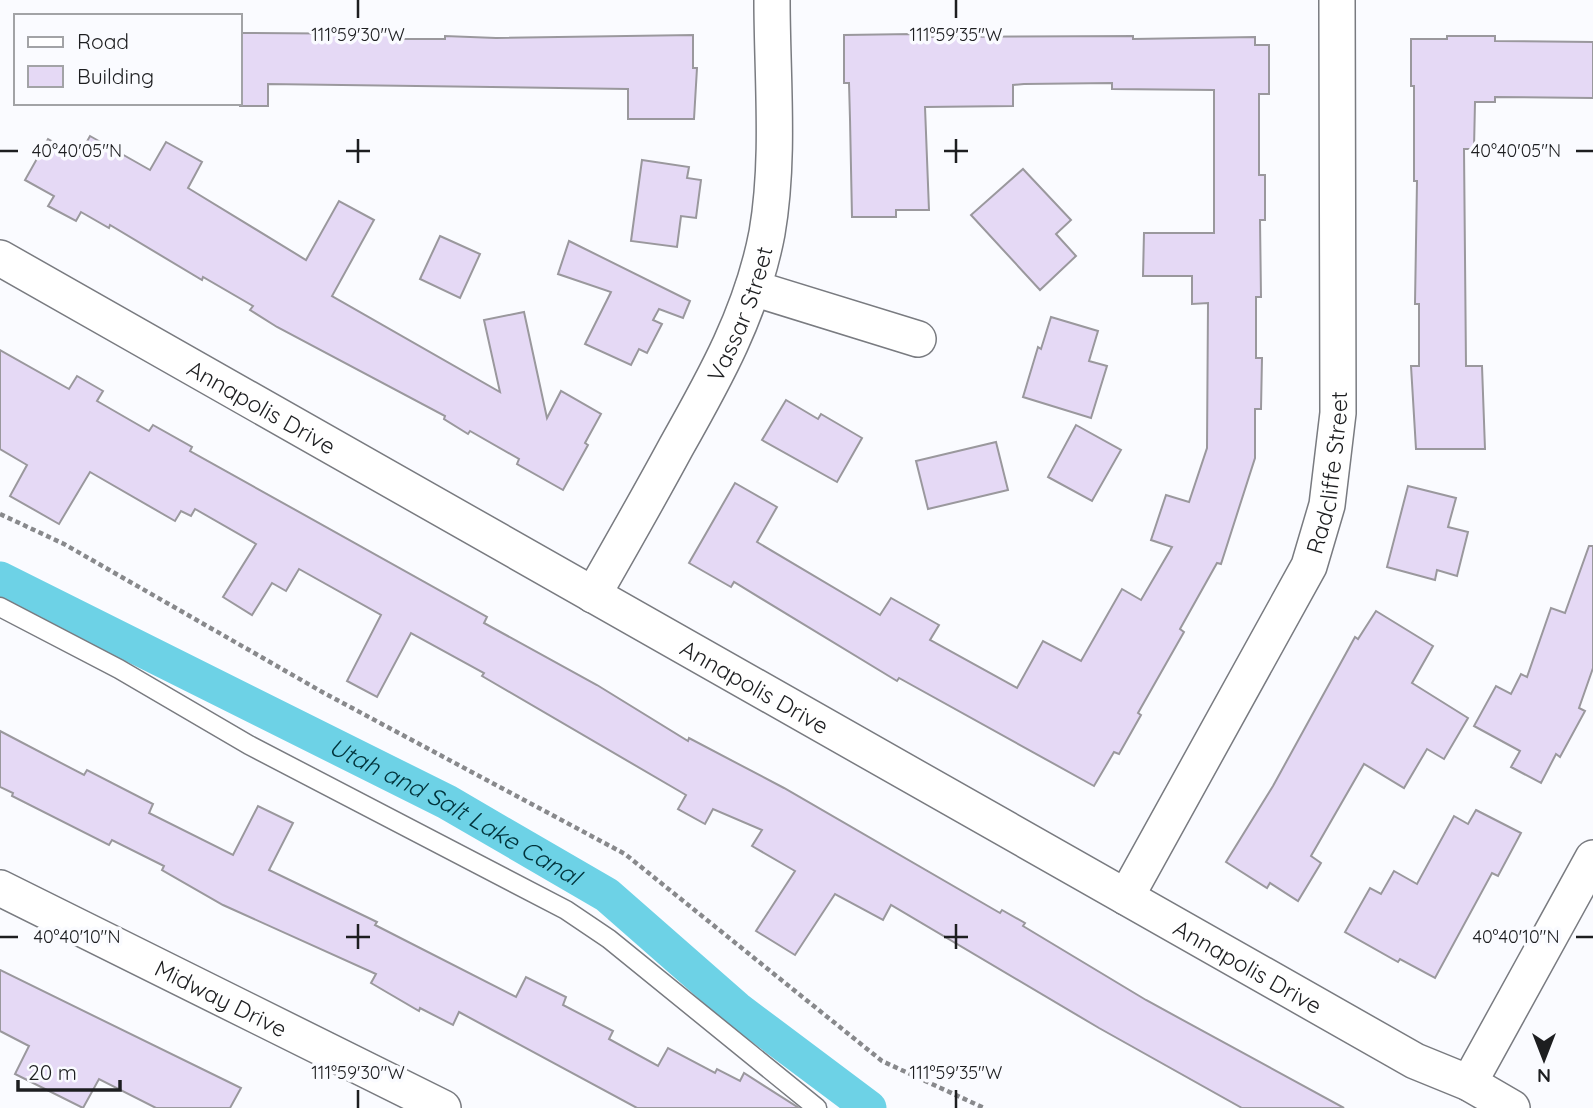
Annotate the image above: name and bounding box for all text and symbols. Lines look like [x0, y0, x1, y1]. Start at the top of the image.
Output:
legend [14, 14, 242, 105]
text: 111°59'30"W [311, 23, 405, 46]
text: 111°59'35"W [910, 23, 1002, 46]
text: Road [77, 28, 129, 54]
text: Building [77, 63, 154, 89]
text: 40°40'05"N [32, 139, 122, 162]
text: 40°40'05"N [1471, 139, 1561, 162]
street label: Vassar Street [700, 243, 778, 386]
street label: Annapolis Drive [182, 353, 341, 460]
street label: Radcliffe Street [1299, 391, 1353, 557]
street label: Annapolis Drive [676, 633, 834, 740]
water label: Utah and Salt Lake Canal [325, 731, 588, 893]
street label: Annapolis Drive [1169, 913, 1327, 1020]
text: 40°40'10"N [33, 925, 121, 948]
text: 40°40'10"N [1472, 925, 1560, 948]
street label: Midway Drive [150, 953, 292, 1043]
north arrow [1509, 1024, 1579, 1094]
scale bar [18, 1048, 119, 1092]
text: 20 m [28, 1059, 77, 1085]
text: 111°59'30"W [311, 1061, 405, 1084]
text: 111°59'35"W [910, 1061, 1002, 1084]
text: N [1537, 1064, 1551, 1088]

